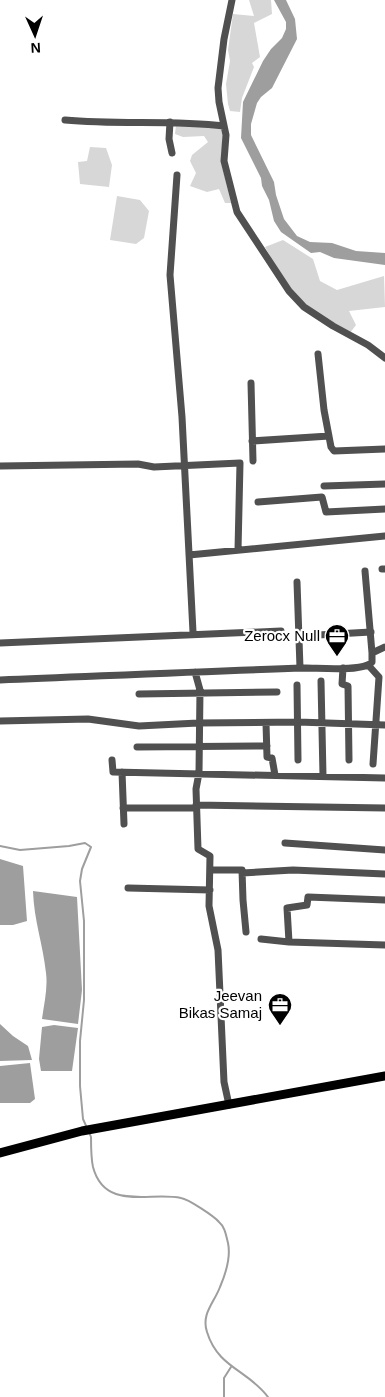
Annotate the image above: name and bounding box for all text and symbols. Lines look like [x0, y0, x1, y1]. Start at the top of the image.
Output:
north arrow [10, 10, 60, 60]
text: N [30, 40, 41, 56]
office icon: Zerocx Null [324, 623, 350, 657]
place label: Zerocx Null [244, 627, 320, 644]
place label: Jeevan Bikas Samaj [179, 987, 262, 1021]
office icon: Jeevan Bikas Samaj [267, 992, 293, 1026]

